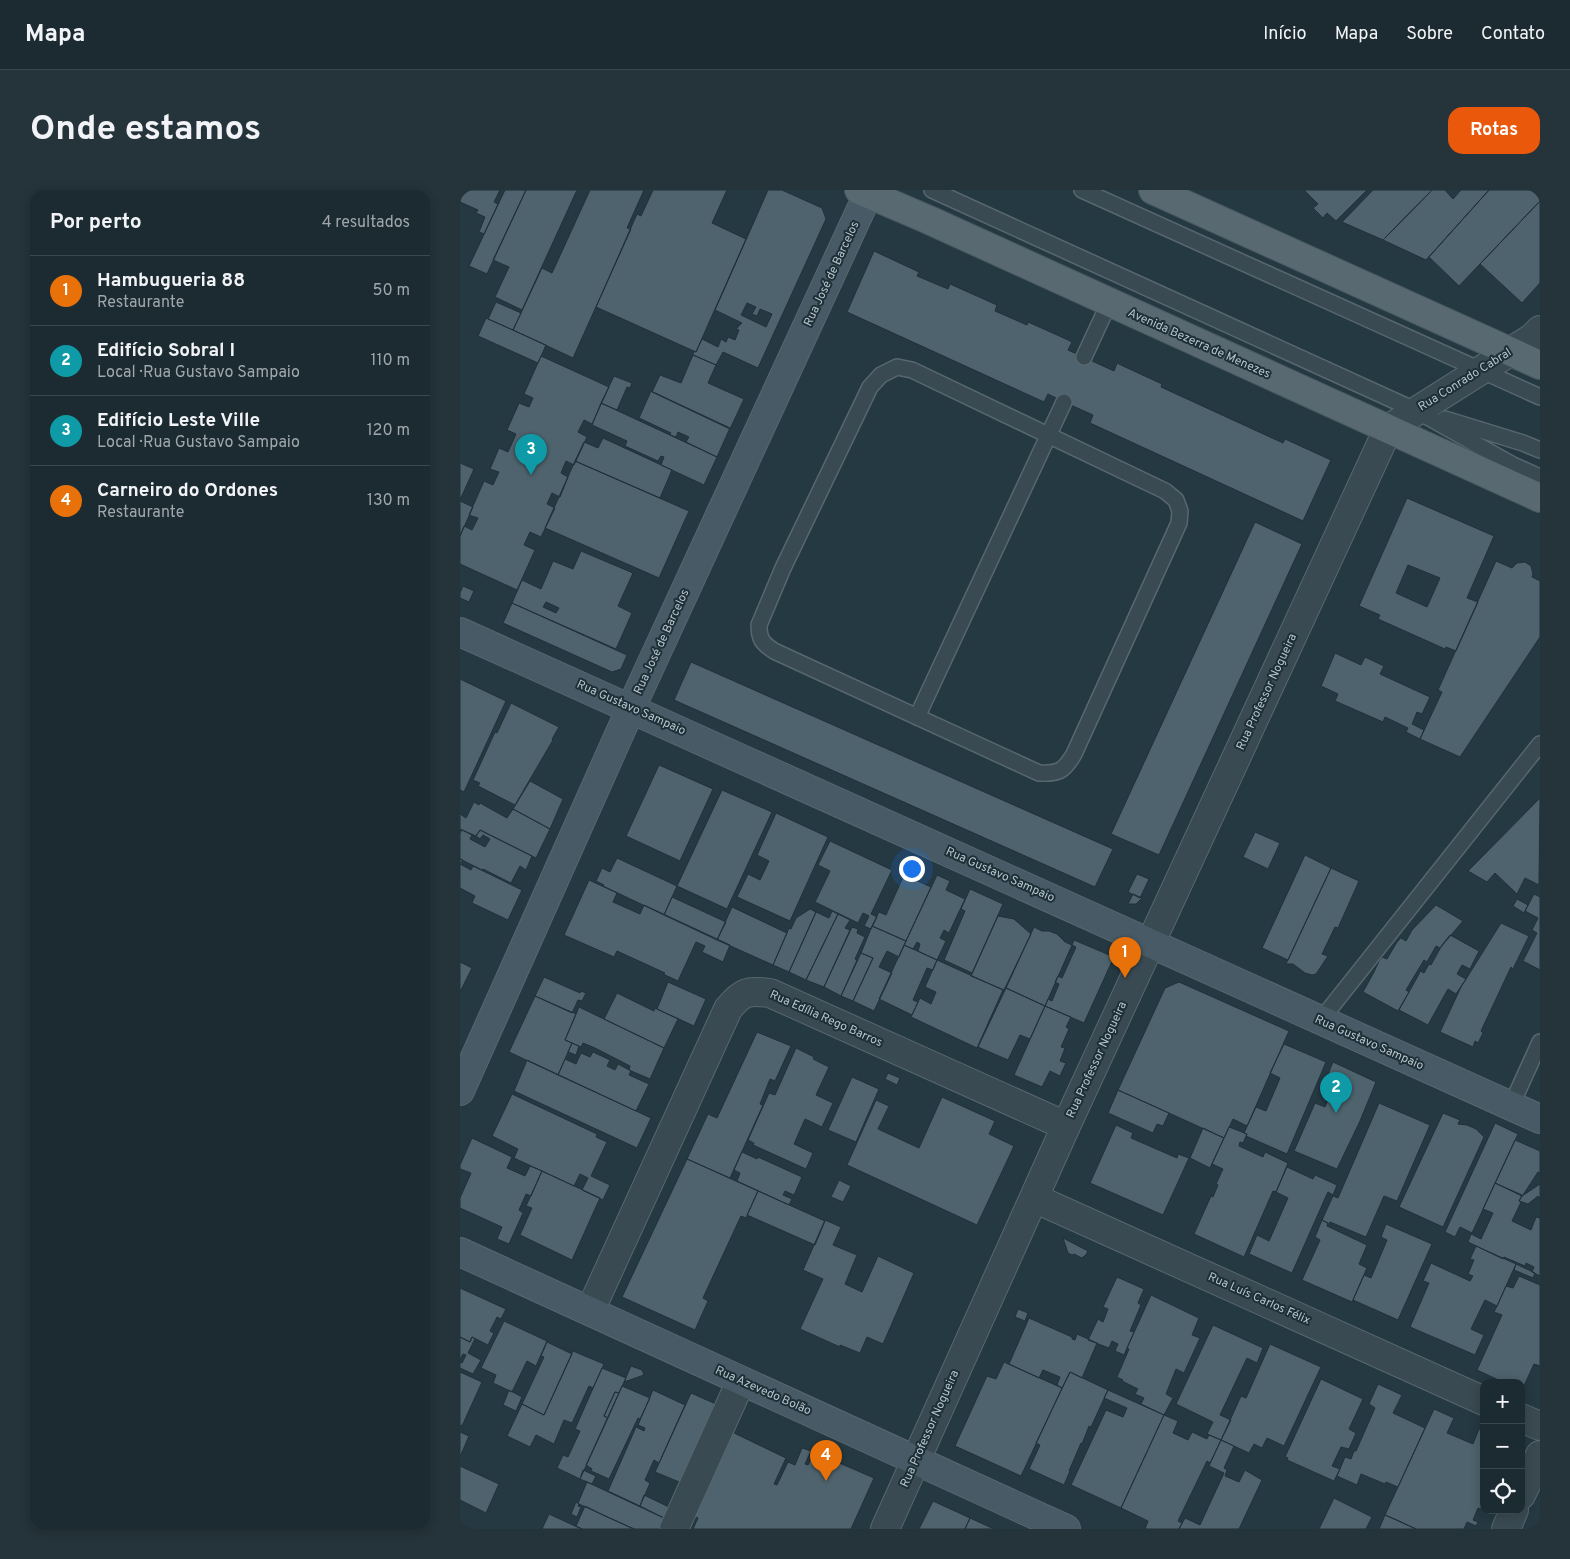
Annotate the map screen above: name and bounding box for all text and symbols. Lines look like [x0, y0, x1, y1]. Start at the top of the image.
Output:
text: Mapa [25, 20, 85, 50]
text: Início [1263, 23, 1307, 46]
text: Mapa [1335, 23, 1378, 46]
text: Sobre [1406, 23, 1453, 46]
text: Contato [1481, 23, 1545, 46]
button: Rotas [1448, 107, 1540, 154]
text: Onde estamos [30, 108, 261, 152]
text: Por perto [50, 209, 142, 236]
text: 4 resultados [322, 213, 410, 233]
street label: Rua José de Barcelos [801, 219, 863, 329]
text: Hambugueria 88 [97, 269, 245, 293]
text: 1 [63, 281, 69, 301]
text: 50 m [373, 281, 410, 301]
text: Restaurante [97, 293, 184, 313]
street label: Avenida Bezerra de Menezes [1125, 305, 1273, 383]
text: Edifício Sobral I [97, 339, 235, 363]
street label: Rua Conrado Cabral [1415, 345, 1515, 415]
text: 2 [61, 351, 71, 371]
text: 110 m [370, 351, 410, 371]
text: Local · Rua Gustavo Sampaio [97, 363, 300, 383]
text: Edifício Leste Ville [97, 409, 260, 433]
text: 3 [61, 421, 71, 441]
text: 120 m [367, 421, 410, 441]
text: Local · Rua Gustavo Sampaio [97, 433, 300, 453]
pin: 3 [515, 434, 547, 475]
text: Carneiro do Ordones [97, 479, 278, 503]
text: 4 [61, 491, 71, 511]
text: 130 m [367, 491, 410, 511]
text: Restaurante [97, 503, 184, 523]
street label: Rua José de Barcelos [631, 587, 693, 697]
street label: Rua Professor Nogueira [1233, 631, 1301, 753]
street label: Rua Gustavo Sampaio [574, 677, 688, 739]
street label: Rua Gustavo Sampaio [943, 844, 1057, 906]
your location [899, 856, 925, 882]
pin: 1 [1109, 937, 1141, 978]
street label: Rua Edília Rego Barros [767, 987, 885, 1051]
street label: Rua Professor Nogueira [1063, 999, 1131, 1121]
street label: Rua Gustavo Sampaio [1312, 1012, 1426, 1074]
pin: 2 [1320, 1072, 1352, 1113]
street label: Rua Luís Carlos Félix [1205, 1269, 1313, 1329]
street label: Rua Azevedo Bolão [712, 1363, 814, 1419]
street label: Rua Professor Nogueira [897, 1368, 963, 1490]
map controls [1480, 1379, 1525, 1514]
button: + [1480, 1379, 1525, 1424]
button: − [1480, 1424, 1525, 1469]
pin: 4 [810, 1440, 842, 1481]
button: locate [1480, 1469, 1525, 1514]

